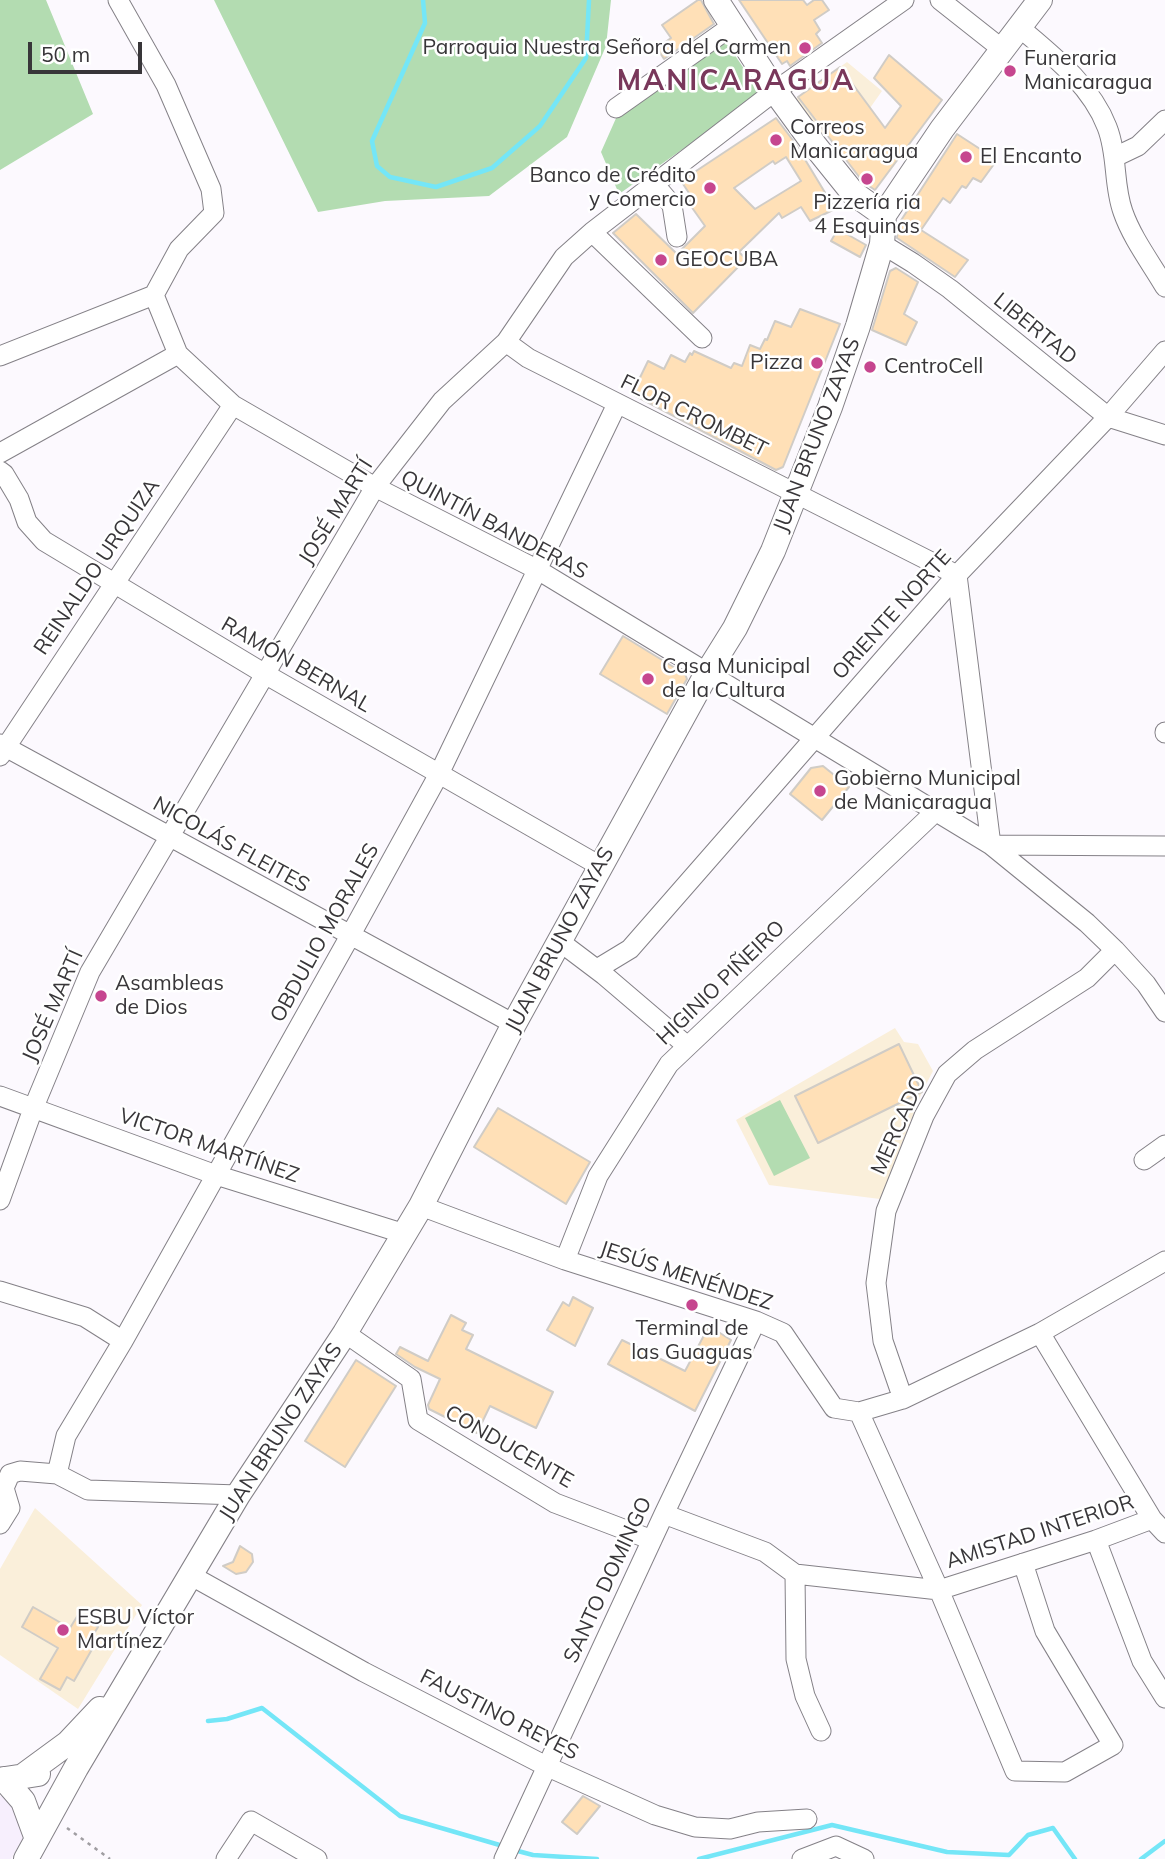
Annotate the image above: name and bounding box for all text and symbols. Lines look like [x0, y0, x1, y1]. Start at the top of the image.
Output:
scale bar [32, 28, 145, 72]
place label: Parroquia Nuestra Señora del Carmen [423, 35, 791, 61]
marker: Parroquia Nuestra Señora del Carmen [797, 40, 813, 56]
text: 50 m [41, 41, 90, 67]
place label: Funeraria Manicaragua [1024, 46, 1152, 96]
marker: Funeraria Manicaragua [1002, 63, 1018, 79]
district label: MANICARAGUA [618, 65, 854, 99]
place label: Correos Manicaragua [790, 115, 918, 165]
marker: Correos Manicaragua [768, 132, 784, 148]
place label: El Encanto [980, 144, 1082, 170]
marker: El Encanto [958, 149, 974, 165]
place label: Banco de Crédito y Comercio [530, 163, 696, 213]
marker: Pizzería ria 4 Esquinas [859, 171, 875, 187]
marker: Banco de Crédito y Comercio [702, 180, 718, 196]
place label: Pizzería ria 4 Esquinas [813, 190, 921, 240]
place label: GEOCUBA [675, 247, 778, 273]
marker: GEOCUBA [653, 252, 669, 268]
street label: LIBERTAD [988, 288, 1082, 370]
street label: JUAN BRUNO ZAYAS [768, 334, 866, 536]
place label: Pizza [750, 350, 803, 376]
place label: CentroCell [884, 354, 983, 380]
marker: Pizza [809, 355, 825, 371]
marker: CentroCell [862, 359, 878, 375]
street label: FLOR CROMBET [616, 369, 772, 463]
street label: JOSÉ MARTÍ [294, 455, 378, 569]
street label: QUINTÍN BANDERAS [396, 465, 592, 585]
street label: REINALDO URQUIZA [29, 474, 165, 660]
street label: ORIENTE NORTE [827, 545, 957, 685]
street label: RAMÓN BERNAL [217, 612, 375, 718]
place label: Casa Municipal de la Cultura [662, 654, 810, 704]
marker: Casa Municipal de la Cultura [640, 671, 656, 687]
place label: Gobierno Municipal de Manicaragua [834, 766, 1021, 816]
marker: Gobierno Municipal de Manicaragua [812, 783, 828, 799]
street label: NICOLÁS FLEITES [148, 792, 314, 898]
street label: OBDULIO MORALES [265, 839, 385, 1027]
street label: JUAN BRUNO ZAYAS [500, 843, 620, 1037]
street label: HIGINIO PIÑEIRO [652, 915, 790, 1051]
street label: JOSÉ MARTÍ [17, 946, 89, 1066]
place label: Asambleas de Dios [115, 971, 224, 1021]
marker: Asambleas de Dios [93, 988, 109, 1004]
street label: MERCADO [866, 1071, 932, 1179]
street label: VICTOR MARTÍNEZ [116, 1103, 302, 1189]
street label: JESÚS MENÉNDEZ [596, 1236, 776, 1316]
marker: Terminal de las Guaguas [684, 1297, 700, 1313]
place label: Terminal de las Guaguas [631, 1316, 753, 1366]
street label: JUAN BRUNO ZAYAS [214, 1339, 348, 1525]
street label: CONDUCENTE [440, 1400, 578, 1494]
street label: AMISTAD INTERIOR [943, 1490, 1137, 1574]
street label: SANTO DOMINGO [558, 1493, 658, 1667]
place label: ESBU Víctor Martínez [77, 1605, 194, 1655]
marker: ESBU Víctor Martínez [55, 1622, 71, 1638]
street label: FAUSTINO REYES [416, 1664, 582, 1766]

